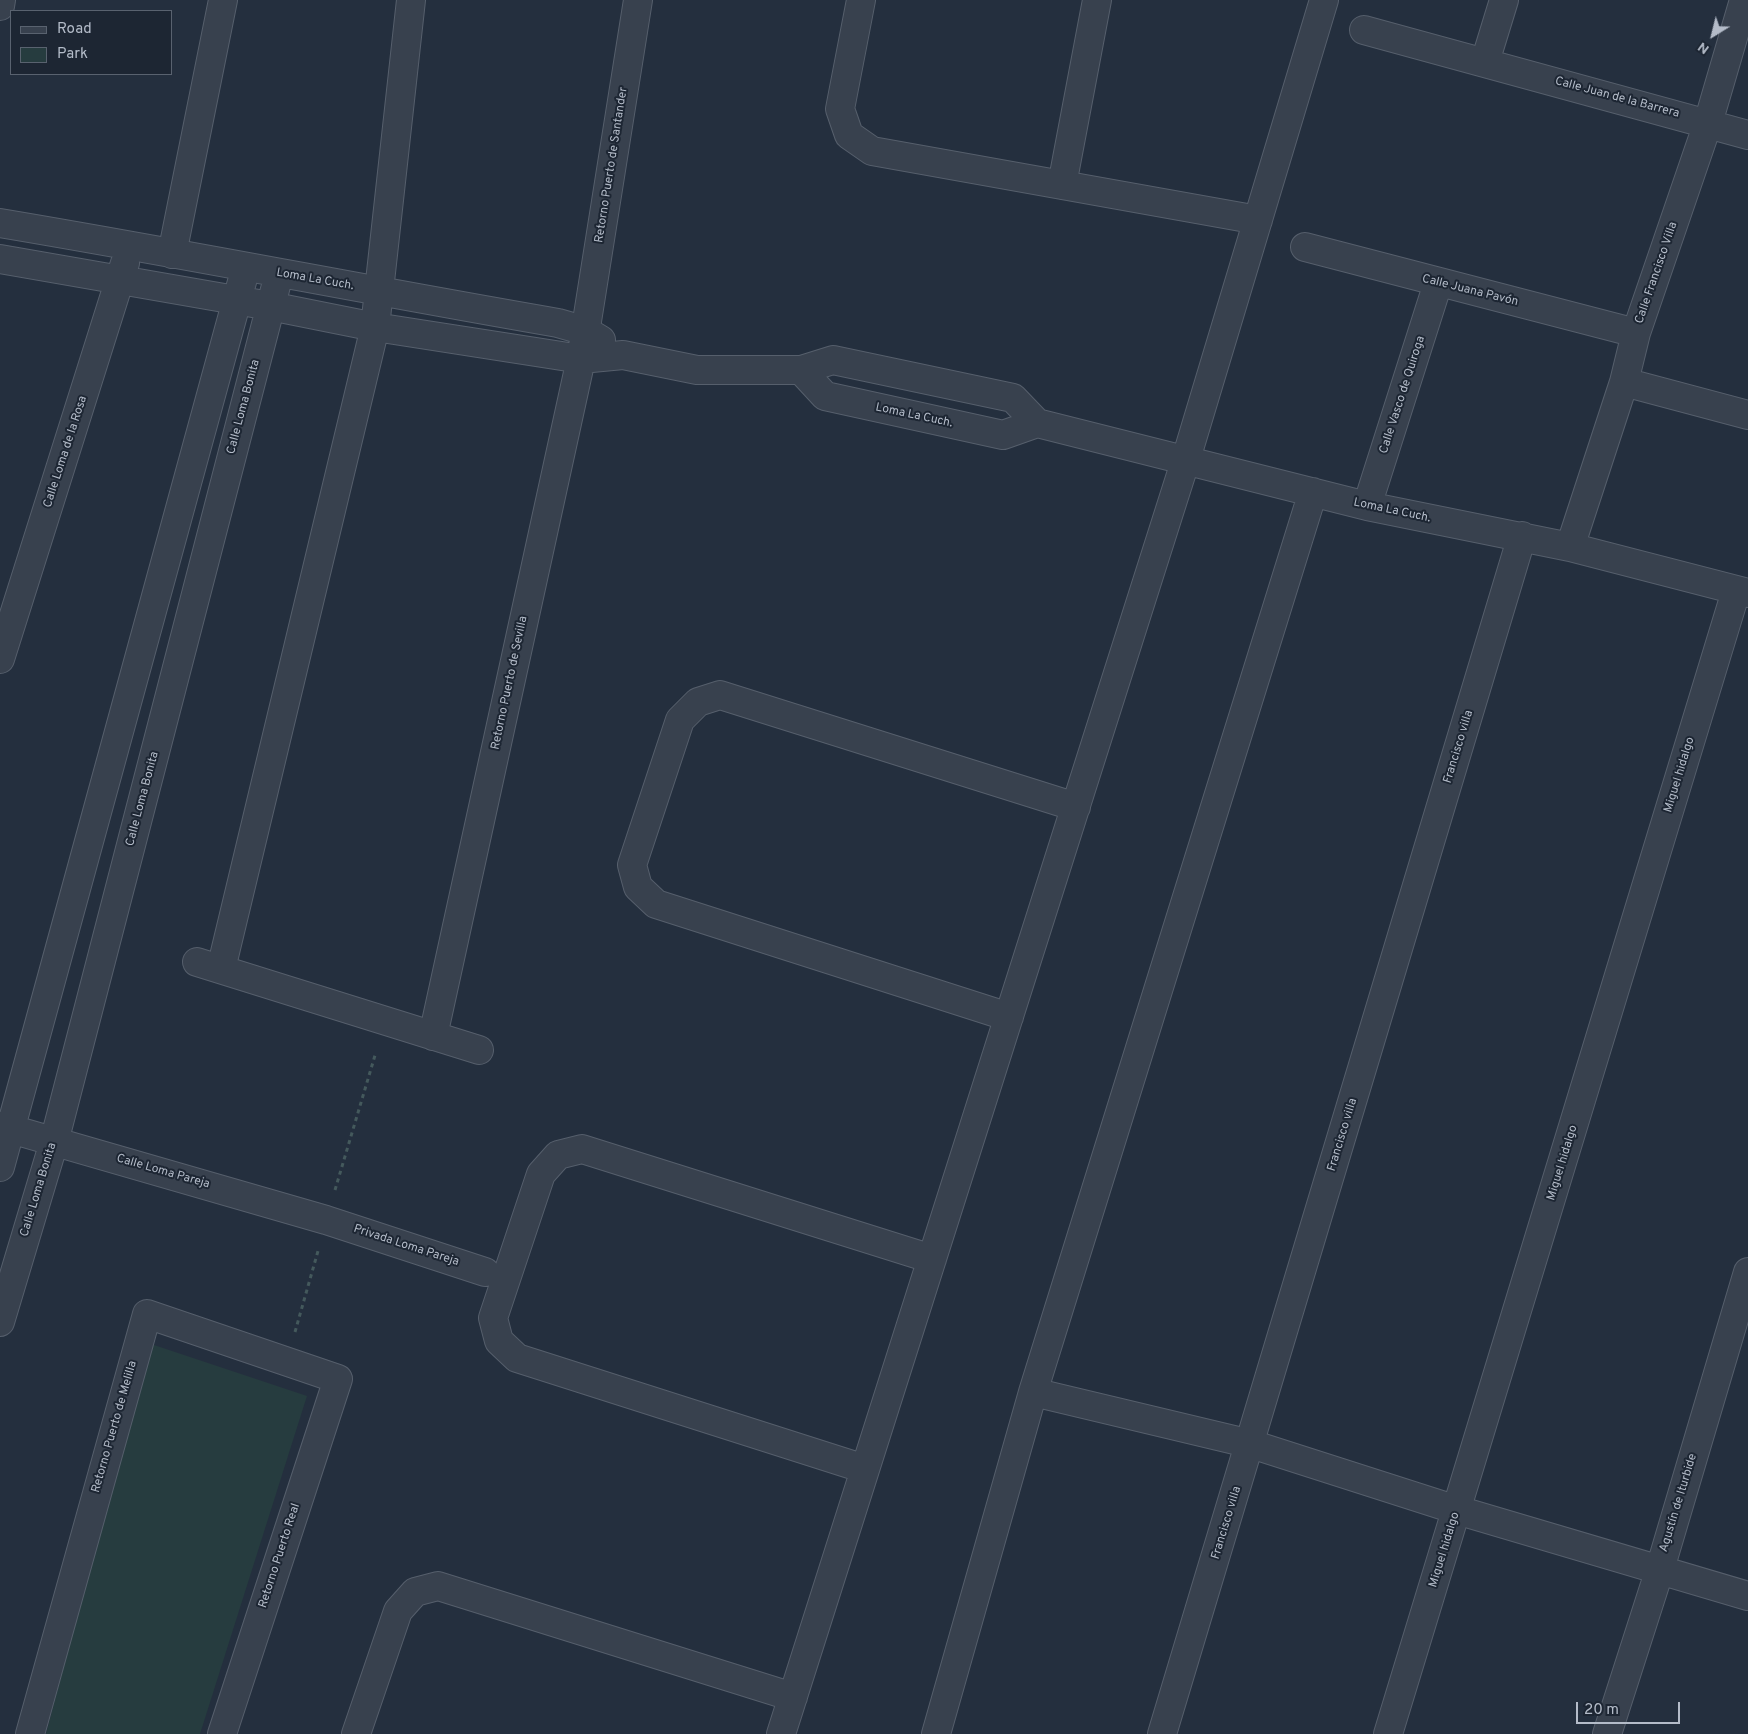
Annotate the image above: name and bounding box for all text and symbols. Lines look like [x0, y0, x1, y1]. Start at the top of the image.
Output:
legend [10, 10, 172, 75]
north arrow [1688, 10, 1738, 60]
text: Road [57, 20, 92, 39]
text: N [1695, 38, 1713, 57]
text: Park [57, 45, 88, 64]
street label: Calle Juan de la Barrera [1553, 74, 1681, 122]
street label: Retorno Puerto de Santander [593, 86, 631, 244]
street label: Calle Francisco Villa [1633, 220, 1681, 326]
street label: Loma La Cuch. [275, 266, 355, 294]
street label: Calle Juana Pavón [1420, 272, 1520, 310]
street label: Calle Vasco de Quiroga [1377, 334, 1429, 456]
street label: Calle Loma Bonita [224, 358, 264, 456]
street label: Calle Loma de la Rosa [41, 394, 91, 510]
street label: Loma La Cuch. [874, 401, 954, 431]
street label: Loma La Cuch. [1352, 496, 1432, 526]
street label: Retorno Puerto de Sevilla [489, 615, 531, 751]
street label: Francisco villa [1441, 709, 1477, 785]
street label: Miguel hidalgo [1662, 736, 1698, 814]
street label: Calle Loma Bonita [123, 750, 163, 848]
street label: Francisco villa [1325, 1097, 1361, 1173]
street label: Miguel hidalgo [1545, 1124, 1581, 1202]
street label: Calle Loma Bonita [18, 1141, 60, 1239]
street label: Calle Loma Pareja [115, 1152, 211, 1192]
street label: Privada Loma Pareja [351, 1222, 461, 1270]
street label: Retorno Puerto de Melilla [89, 1359, 141, 1495]
street label: Agustín de Iturbide [1657, 1452, 1701, 1554]
street label: Francisco villa [1209, 1485, 1245, 1561]
street label: Retorno Puerto Real [256, 1502, 304, 1610]
street label: Miguel hidalgo [1427, 1511, 1463, 1589]
scale bar [1578, 1692, 1682, 1724]
text: 20 m [1584, 1701, 1619, 1720]

